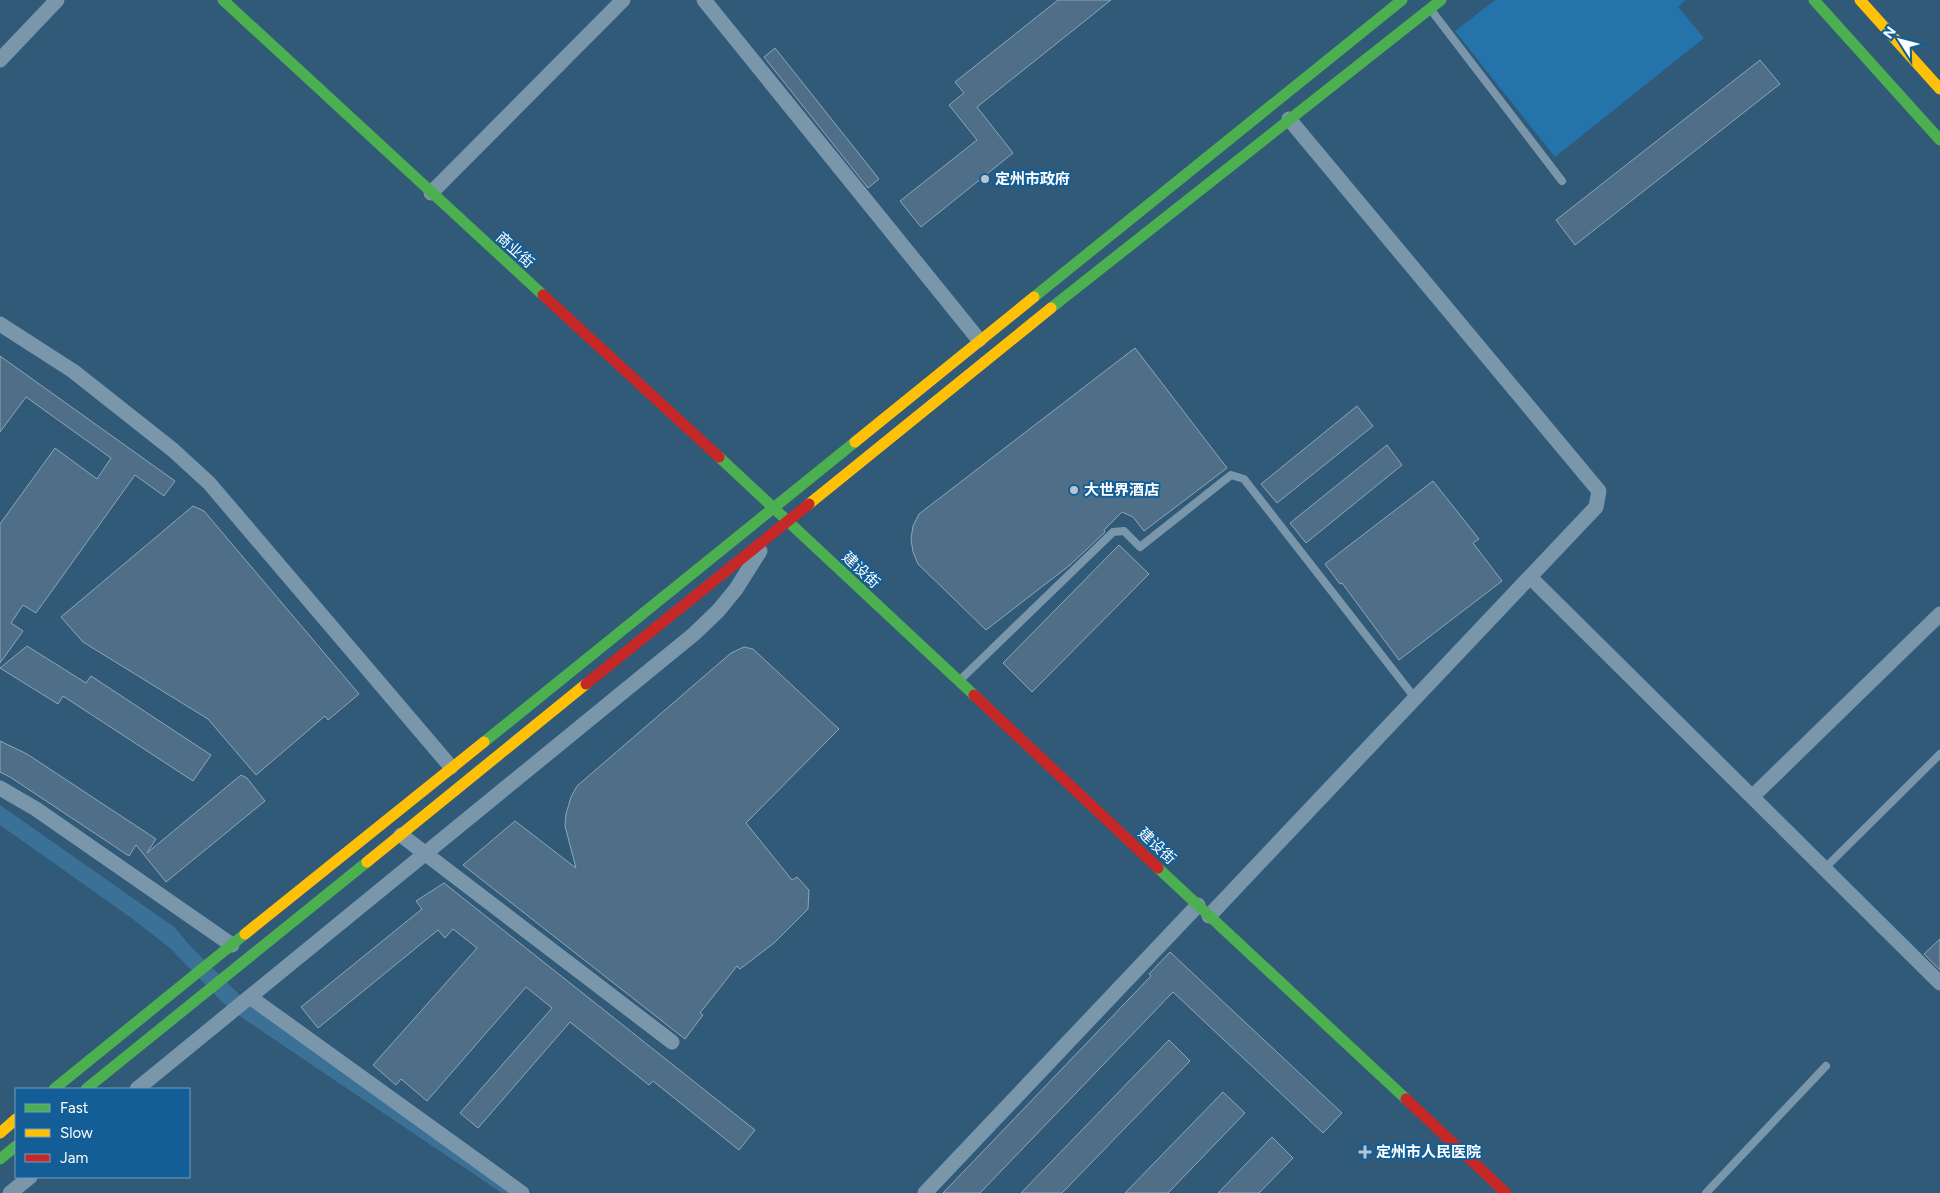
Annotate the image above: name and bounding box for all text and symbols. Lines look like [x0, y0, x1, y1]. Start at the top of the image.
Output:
north arrow [1875, 15, 1925, 65]
text: N [1880, 23, 1900, 42]
place label: 定州市政府 [995, 170, 1070, 188]
marker: 定州市政府 [979, 173, 991, 185]
street label: 商业街 [492, 228, 538, 272]
place label: 大世界酒店 [1084, 481, 1159, 499]
marker: 大世界酒店 [1068, 484, 1080, 496]
street label: 建设街 [838, 548, 884, 592]
street label: 建设街 [1134, 824, 1180, 868]
legend [15, 1088, 190, 1178]
text: Fast [60, 1099, 89, 1117]
text: Slow [60, 1124, 93, 1142]
place label: 定州市人民医院 [1376, 1143, 1481, 1161]
marker: 定州市人民医院 [1358, 1145, 1372, 1159]
text: Jam [60, 1149, 88, 1167]

